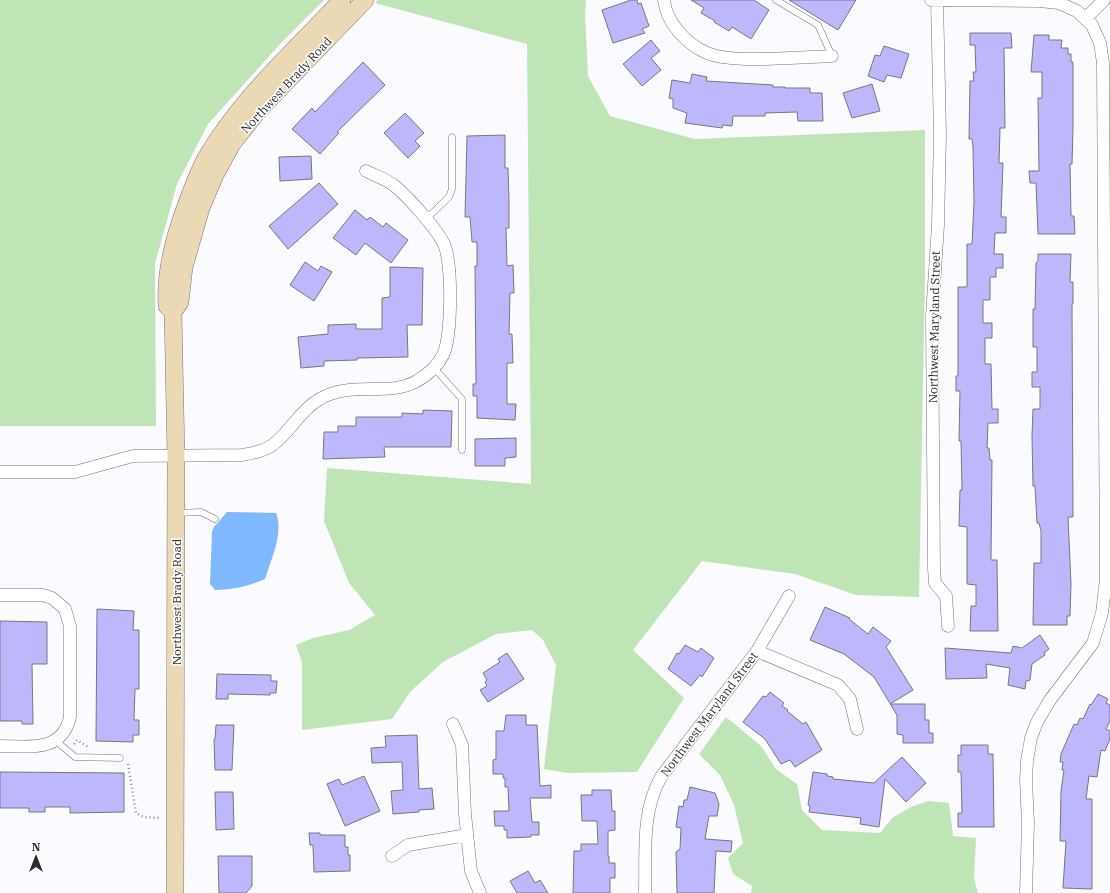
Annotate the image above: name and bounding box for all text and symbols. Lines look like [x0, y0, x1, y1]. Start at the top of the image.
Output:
street label: Northwest Brady Road [237, 34, 335, 136]
street label: Northwest Maryland Street [925, 251, 943, 403]
street label: Northwest Brady Road [169, 539, 184, 665]
street label: Northwest Maryland Street [657, 649, 761, 779]
north arrow [16, 837, 56, 877]
text: N [32, 840, 41, 854]

